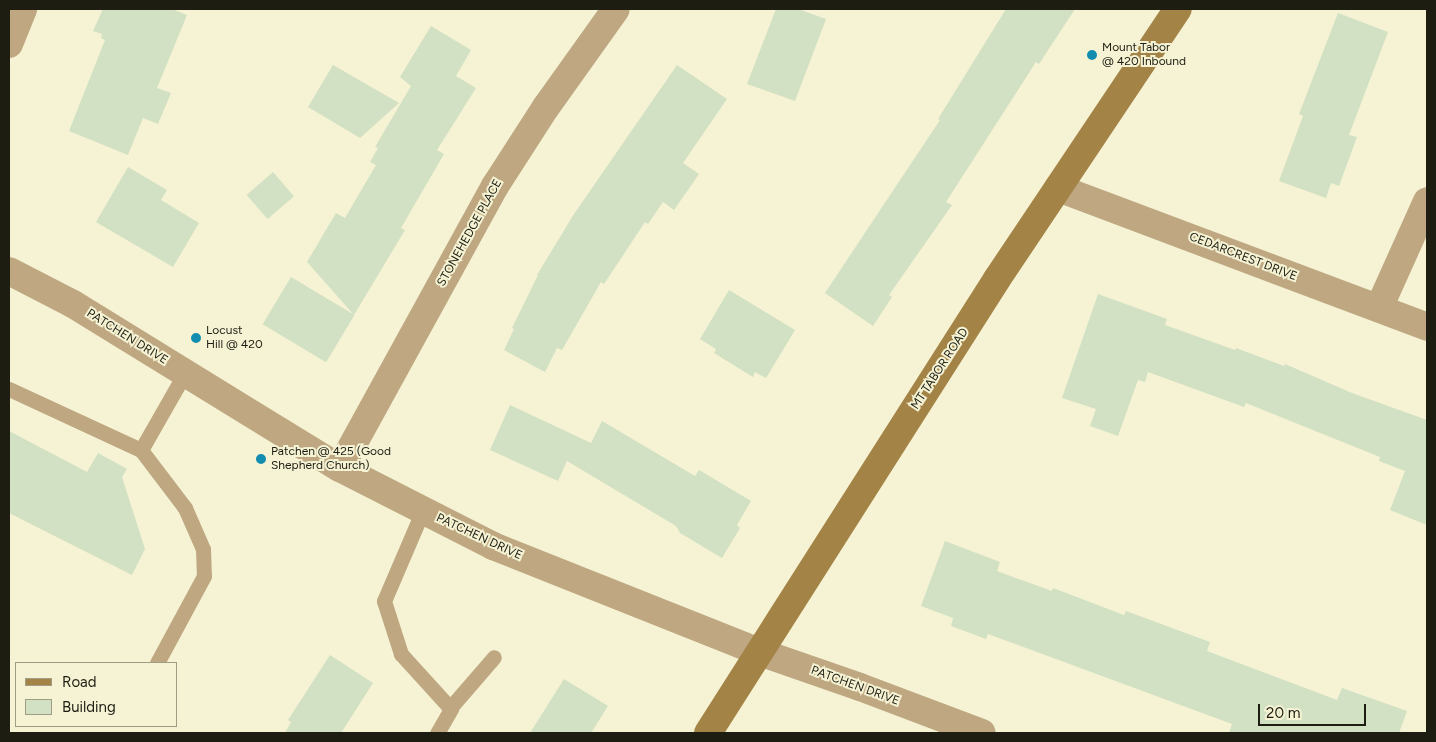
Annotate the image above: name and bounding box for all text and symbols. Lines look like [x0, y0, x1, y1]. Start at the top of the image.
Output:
place label: Mount Tabor @ 420 Inbound [1102, 41, 1186, 69]
marker: Mount Tabor @ 420 Inbound [1086, 49, 1098, 61]
street label: STONEHEDGE PLACE [435, 177, 505, 289]
street label: CEDARCREST DRIVE [1187, 230, 1299, 284]
street label: PATCHEN DRIVE [84, 306, 170, 368]
place label: Locust Hill @ 420 [206, 324, 263, 352]
street label: MT TABOR ROAD [908, 326, 972, 412]
marker: Locust Hill @ 420 [190, 332, 202, 344]
place label: Patchen @ 425 (Good Shepherd Church) [271, 445, 391, 473]
marker: Patchen @ 425 (Good Shepherd Church) [255, 453, 267, 465]
street label: PATCHEN DRIVE [434, 511, 524, 563]
legend [15, 662, 178, 727]
street label: PATCHEN DRIVE [809, 663, 901, 709]
text: Road [62, 673, 97, 691]
scale bar [1261, 694, 1368, 726]
text: Building [62, 698, 116, 716]
text: 20 m [1266, 704, 1300, 722]

